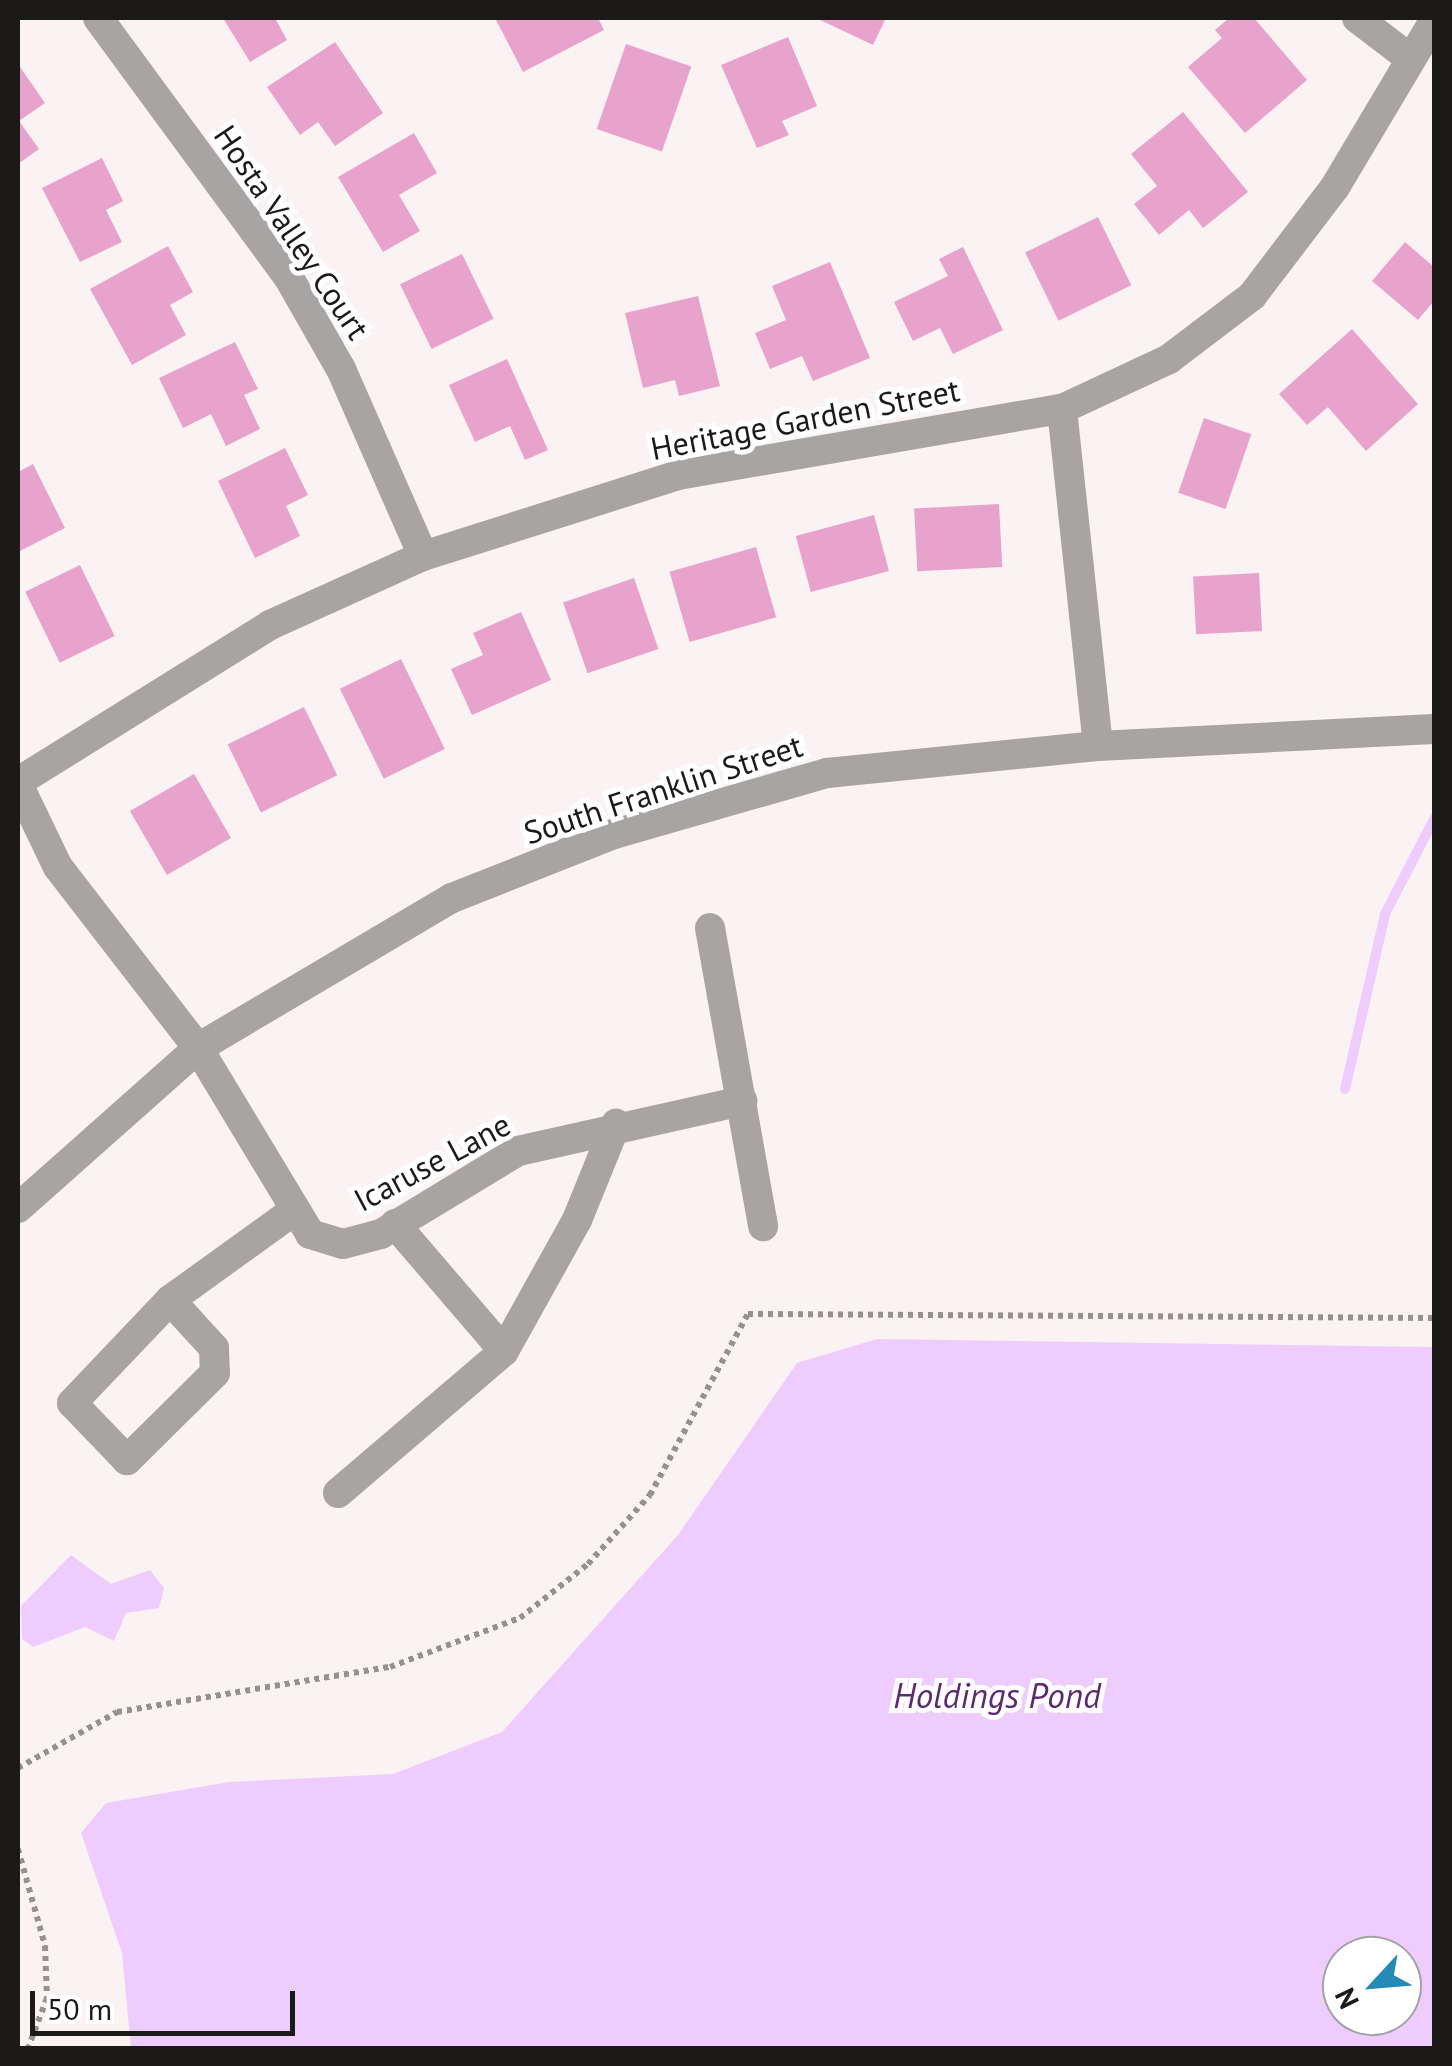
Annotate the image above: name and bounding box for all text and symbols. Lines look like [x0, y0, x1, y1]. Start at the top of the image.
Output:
street label: Hosta Valley Court [206, 117, 378, 347]
street label: Heritage Garden Street [647, 370, 963, 468]
street label: South Franklin Street [519, 726, 807, 852]
street label: Icaruse Lane [347, 1105, 517, 1219]
water label: Holdings Pond [893, 1674, 1101, 1716]
north arrow [1322, 1936, 1422, 2036]
scale bar [35, 1971, 300, 2033]
text: N [1326, 1982, 1367, 2015]
text: 50 m [47, 1989, 112, 2028]

